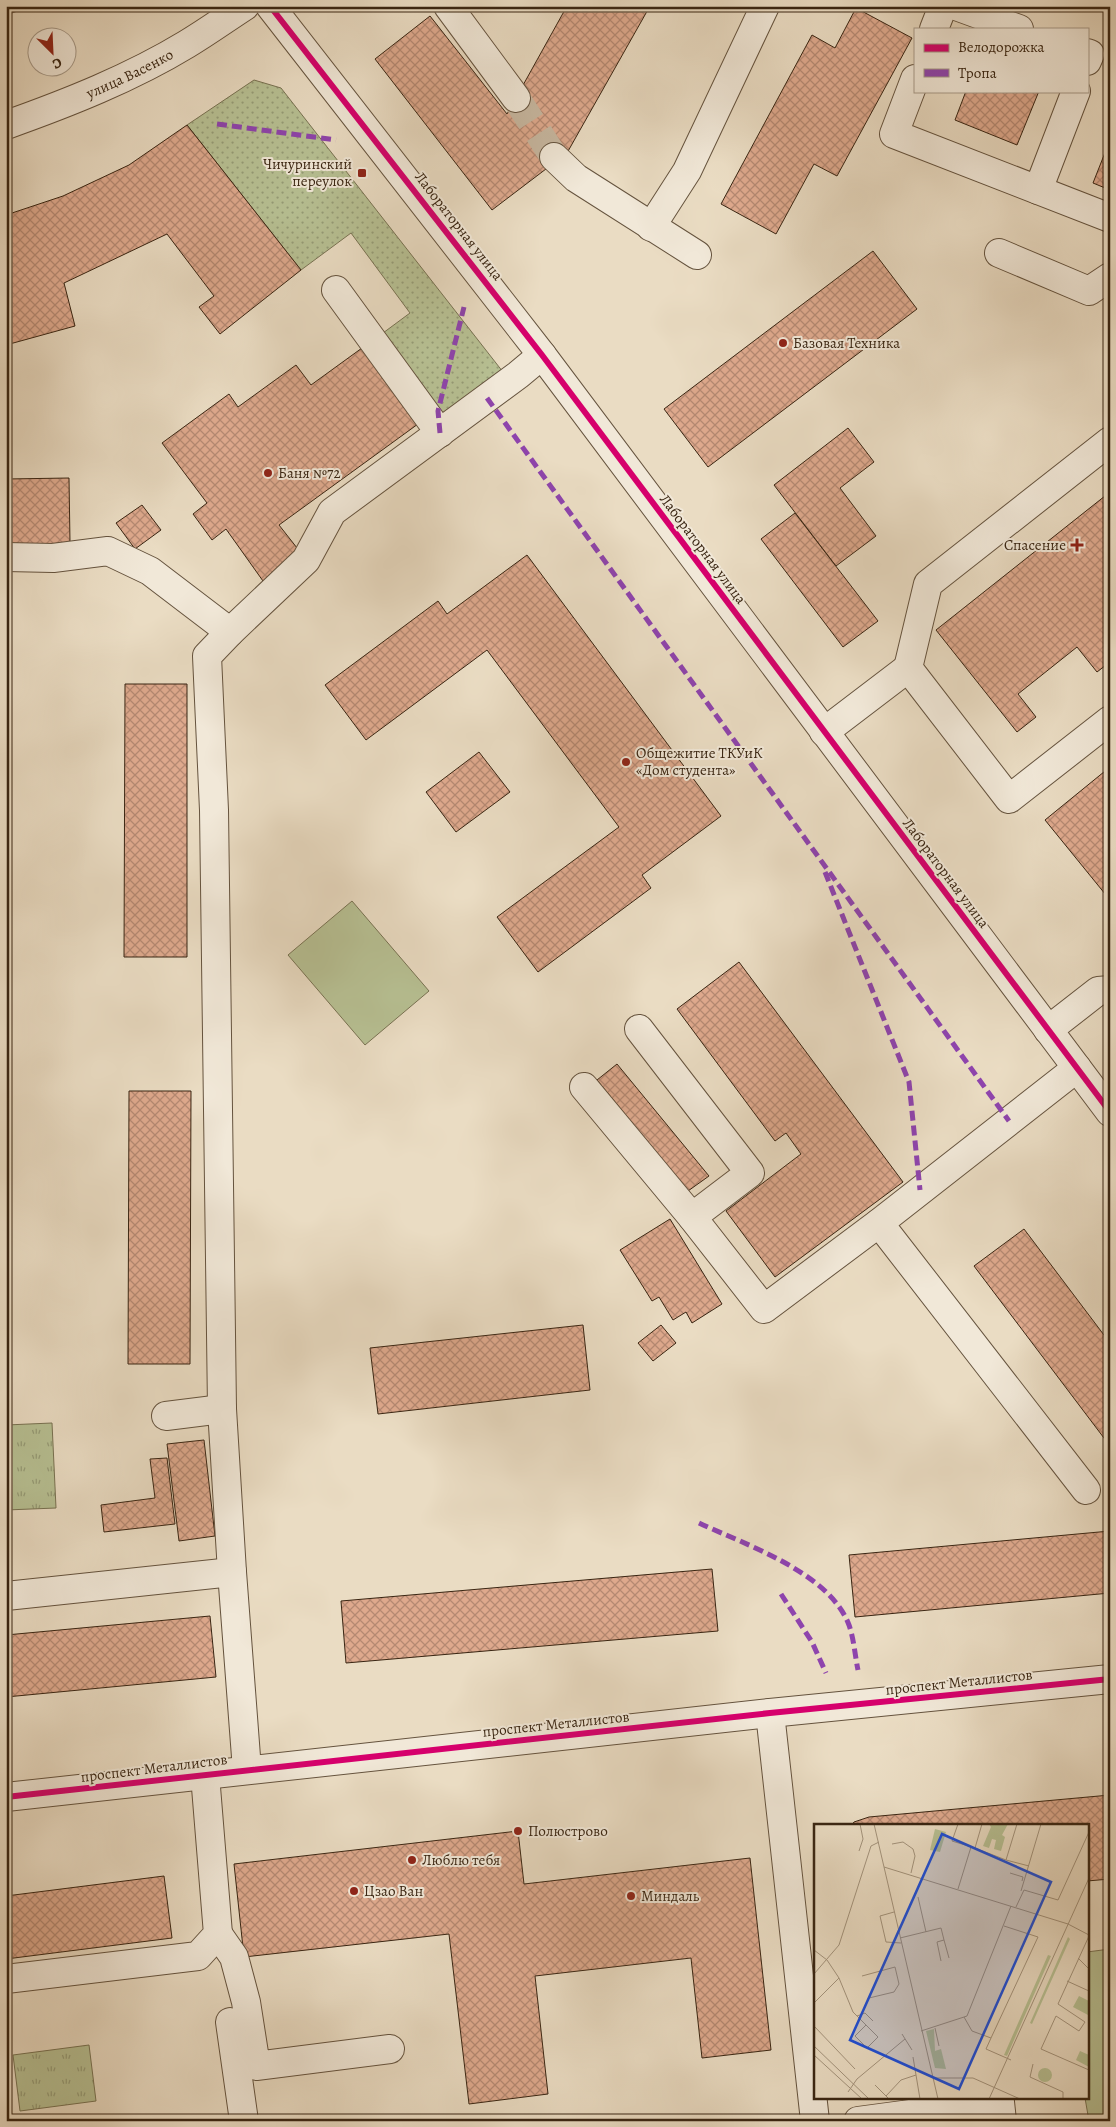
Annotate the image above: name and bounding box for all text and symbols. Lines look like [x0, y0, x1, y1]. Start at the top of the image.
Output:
north arrow [28, 28, 78, 78]
legend [914, 28, 1088, 92]
text: Велодорожка [958, 37, 1045, 57]
street label: улица Васенко [82, 44, 177, 104]
text: С [49, 53, 65, 74]
text: Тропа [958, 63, 997, 83]
place label: Чичуринский переулок [263, 154, 352, 191]
marker: Чичуринский переулок [356, 167, 368, 179]
street label: Лабораторная улица [410, 167, 508, 285]
place label: Базовая Техника [793, 333, 900, 353]
marker: Базовая Техника [777, 337, 789, 349]
place label: Баня №72 [278, 463, 341, 483]
marker: Баня №72 [262, 467, 274, 479]
street label: Лабораторная улица [655, 490, 751, 608]
place label: Спасение [1004, 535, 1066, 555]
marker: Спасение [1070, 538, 1084, 552]
place label: Общежитие ТКУиК «Дом студента» [636, 743, 763, 780]
marker: Общежитие ТКУиК «Дом студента» [620, 756, 632, 768]
street label: Лабораторная улица [898, 814, 994, 932]
street label: проспект Металлистов [885, 1664, 1033, 1700]
street label: проспект Металлистов [482, 1706, 630, 1742]
street label: проспект Металлистов [79, 1749, 229, 1787]
place label: Полюстрово [528, 1821, 608, 1841]
inset map [814, 1824, 1088, 2100]
marker: Полюстрово [512, 1825, 524, 1837]
place label: Люблю тебя [422, 1850, 500, 1870]
marker: Люблю тебя [406, 1854, 418, 1866]
place label: Цзао Ван [364, 1881, 423, 1901]
marker: Цзао Ван [348, 1885, 360, 1897]
place label: Миндаль [641, 1886, 700, 1906]
marker: Миндаль [625, 1890, 637, 1902]

